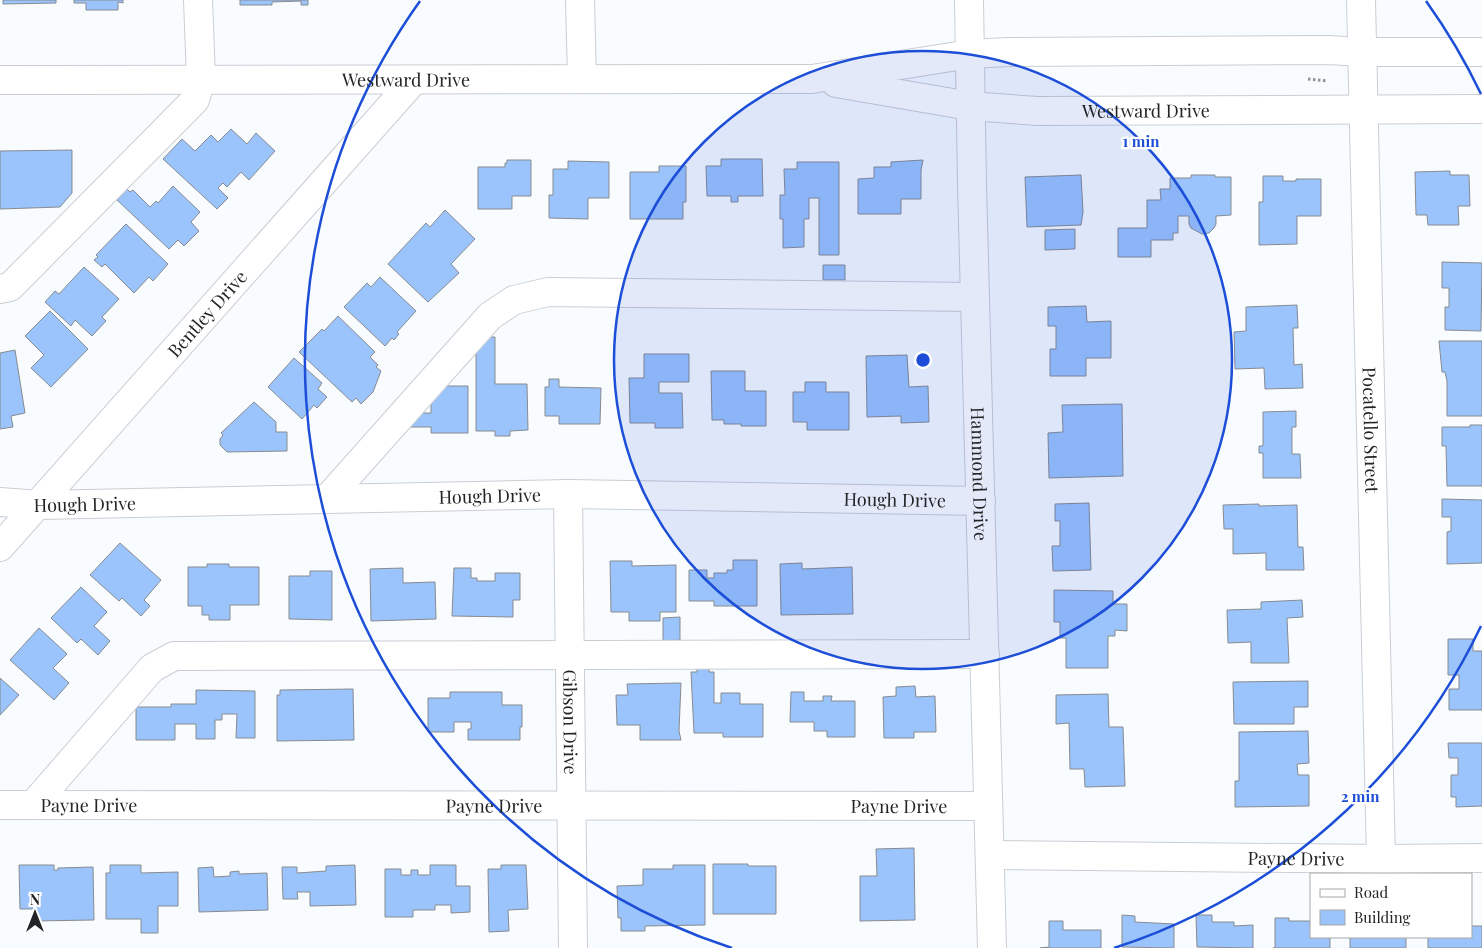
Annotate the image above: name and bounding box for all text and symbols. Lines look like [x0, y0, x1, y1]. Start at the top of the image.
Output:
street label: Westward Drive [341, 67, 470, 92]
street label: Westward Drive [1081, 98, 1210, 123]
text: 1 min [1123, 131, 1160, 151]
street label: Bentley Drive [162, 265, 252, 362]
centre of rings [914, 351, 932, 369]
street label: Pocatello Street [1358, 366, 1384, 494]
street label: Hammond Drive [966, 407, 993, 541]
street label: Hough Drive [438, 483, 541, 509]
street label: Hough Drive [843, 487, 946, 512]
street label: Hough Drive [33, 491, 136, 517]
street label: Gibson Drive [558, 669, 583, 775]
text: 2 min [1341, 786, 1380, 806]
street label: Payne Drive [41, 793, 137, 817]
street label: Payne Drive [446, 793, 542, 818]
street label: Payne Drive [851, 794, 947, 818]
street label: Payne Drive [1247, 846, 1344, 871]
legend [1310, 873, 1472, 938]
text: Road [1354, 882, 1388, 902]
north arrow [10, 888, 60, 938]
text: N [30, 890, 40, 909]
text: Building [1354, 907, 1411, 927]

